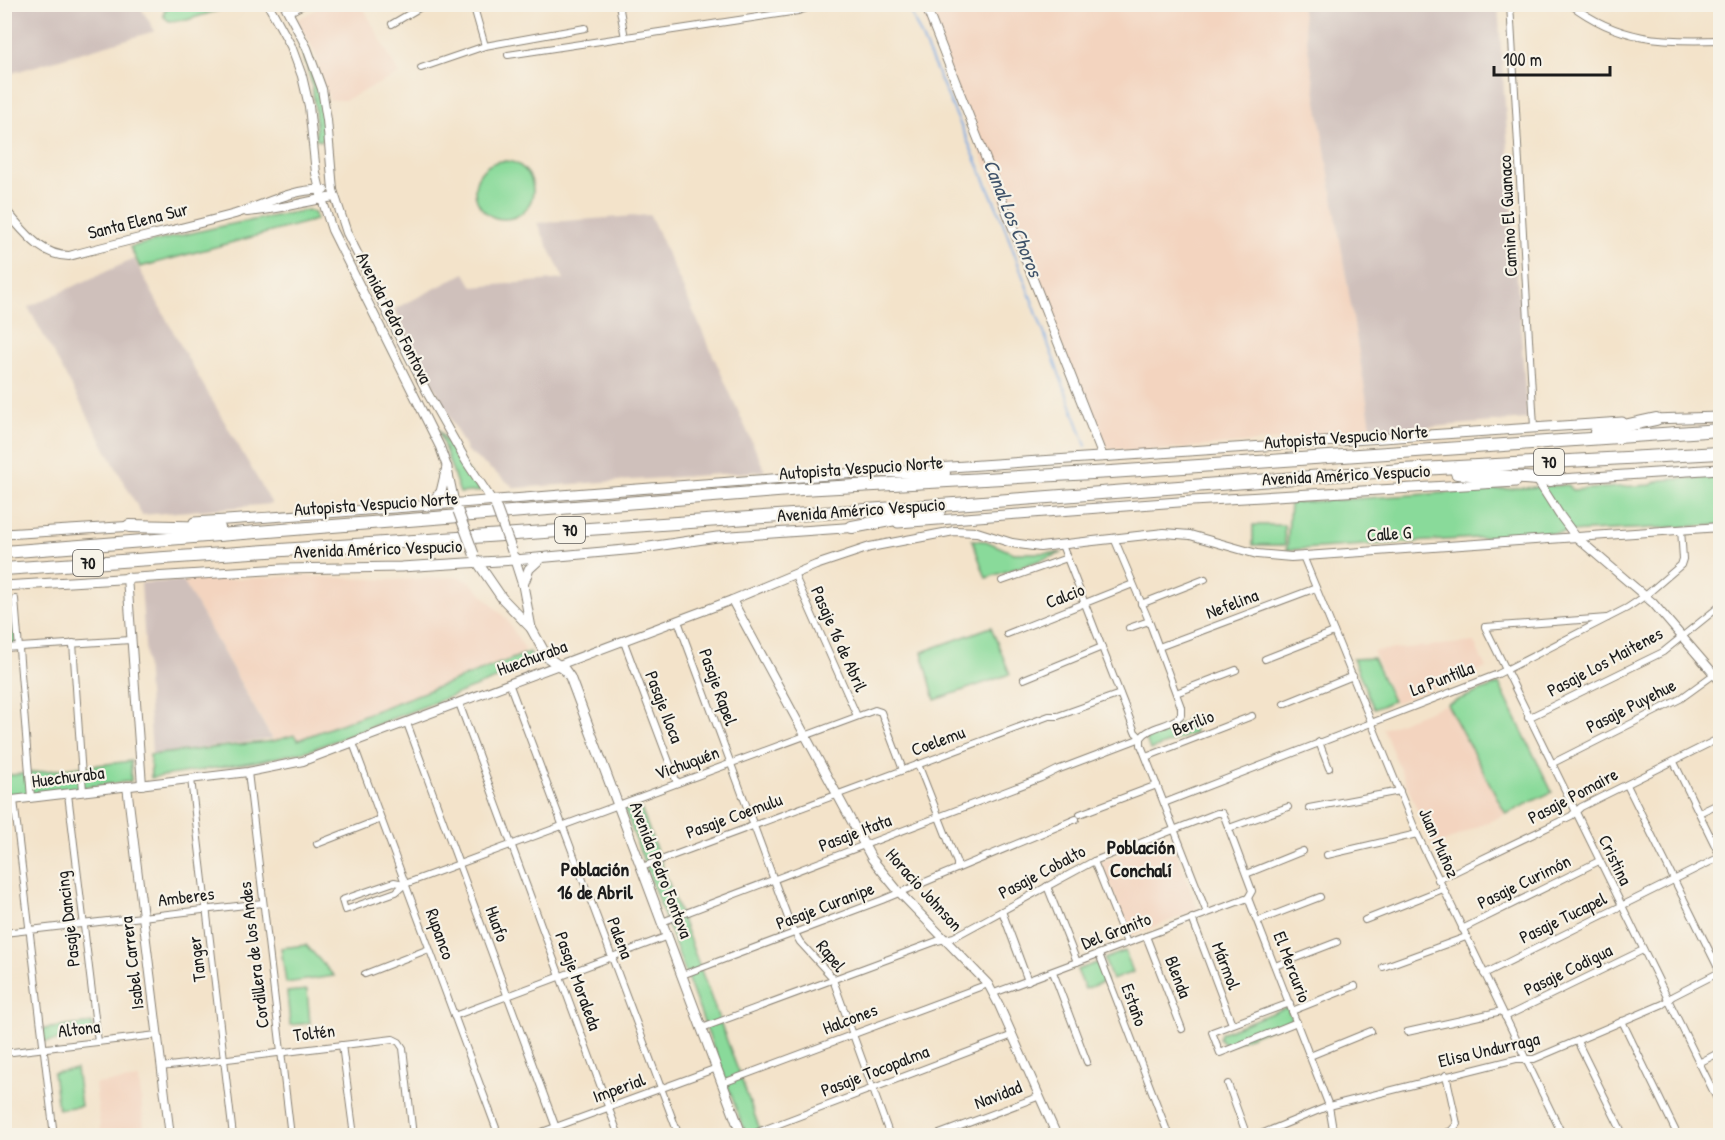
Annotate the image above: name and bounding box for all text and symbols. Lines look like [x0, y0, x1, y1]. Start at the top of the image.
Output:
scale bar [1494, 39, 1610, 77]
text: 100 m [1503, 47, 1542, 72]
street label: Camino El Guanaco [1492, 154, 1523, 278]
water label: Canal Los Choros [978, 155, 1050, 283]
street label: Santa Elena Sur [85, 196, 191, 245]
street label: Avenida Pedro Fontova [350, 248, 438, 388]
street label: Autopista Vespucio Norte [1263, 418, 1429, 455]
street label: Autopista Vespucio Norte [778, 449, 944, 486]
road number: 70 [1534, 449, 1564, 475]
street label: Avenida Américo Vespucio [1261, 458, 1431, 491]
street label: Autopista Vespucio Norte [293, 485, 459, 522]
street label: Avenida Américo Vespucio [776, 491, 946, 528]
road number: 70 [555, 517, 585, 543]
street label: Calle G [1366, 519, 1412, 548]
street label: Avenida Américo Vespucio [293, 533, 463, 564]
road number: 70 [73, 550, 103, 576]
street label: Calcio [1042, 577, 1088, 614]
street label: Pasaje 16 de Abril [805, 582, 874, 696]
street label: Nefelina [1202, 582, 1262, 625]
street label: Pasaje Los Maitenes [1543, 621, 1667, 703]
street label: Huechuraba [493, 633, 570, 682]
street label: Pasaje Rapel [693, 645, 744, 729]
street label: La Puntilla [1406, 655, 1478, 702]
street label: Pasaje Iloca [639, 667, 690, 747]
street label: Pasaje Puyehue [1582, 672, 1680, 739]
street label: Berilio [1168, 703, 1218, 742]
street label: Coelemu [907, 719, 968, 762]
street label: Vichuquén [651, 739, 722, 786]
street label: Huechuraba [30, 760, 106, 793]
street label: Pasaje Pomaire [1523, 761, 1622, 830]
street label: Pasaje Coemulu [682, 787, 786, 845]
street label: Avenida Pedro Fontova [624, 798, 699, 942]
street label: Juan Muñoz [1413, 804, 1466, 882]
street label: Pasaje Itata [815, 807, 895, 858]
street label: Cristina [1593, 830, 1638, 889]
district label: Población Conchalí [1107, 833, 1175, 883]
street label: Pasaje Cobalto [994, 838, 1090, 905]
street label: Horacio Johnson [880, 843, 968, 937]
street label: Pasaje Curimón [1473, 848, 1575, 915]
district label: Población 16 de Abril [557, 855, 634, 905]
street label: Pasaje Dancing [49, 870, 86, 968]
street label: Pasaje Curanipe [772, 875, 878, 936]
street label: Cordillera de los Andes [232, 880, 275, 1030]
street label: Amberes [156, 881, 216, 912]
street label: Pasaje Tucapel [1515, 885, 1611, 950]
street label: Huafo [479, 902, 515, 945]
street label: Rupanco [420, 905, 461, 963]
street label: Del Granito [1077, 906, 1154, 955]
street label: Palena [601, 913, 640, 962]
street label: Isabel Carrera [113, 915, 150, 1011]
street label: Pasaje Moraleda [549, 928, 608, 1034]
street label: El Mercurio [1268, 928, 1317, 1006]
street label: Rapel [811, 934, 852, 977]
street label: Tanger [181, 935, 212, 983]
street label: Pasaje Codigua [1519, 937, 1616, 1002]
street label: Mármol [1206, 938, 1247, 993]
street label: Blenda [1159, 952, 1198, 1002]
street label: Estaño [1115, 980, 1154, 1030]
street label: Halcones [819, 997, 881, 1040]
street label: Altona [56, 1014, 101, 1043]
street label: Toltén [292, 1018, 336, 1047]
street label: Elisa Undurraga [1436, 1026, 1542, 1073]
street label: Pasaje Tocopalma [817, 1038, 933, 1103]
street label: Imperial [589, 1066, 649, 1109]
street label: Navidad [970, 1074, 1025, 1115]

